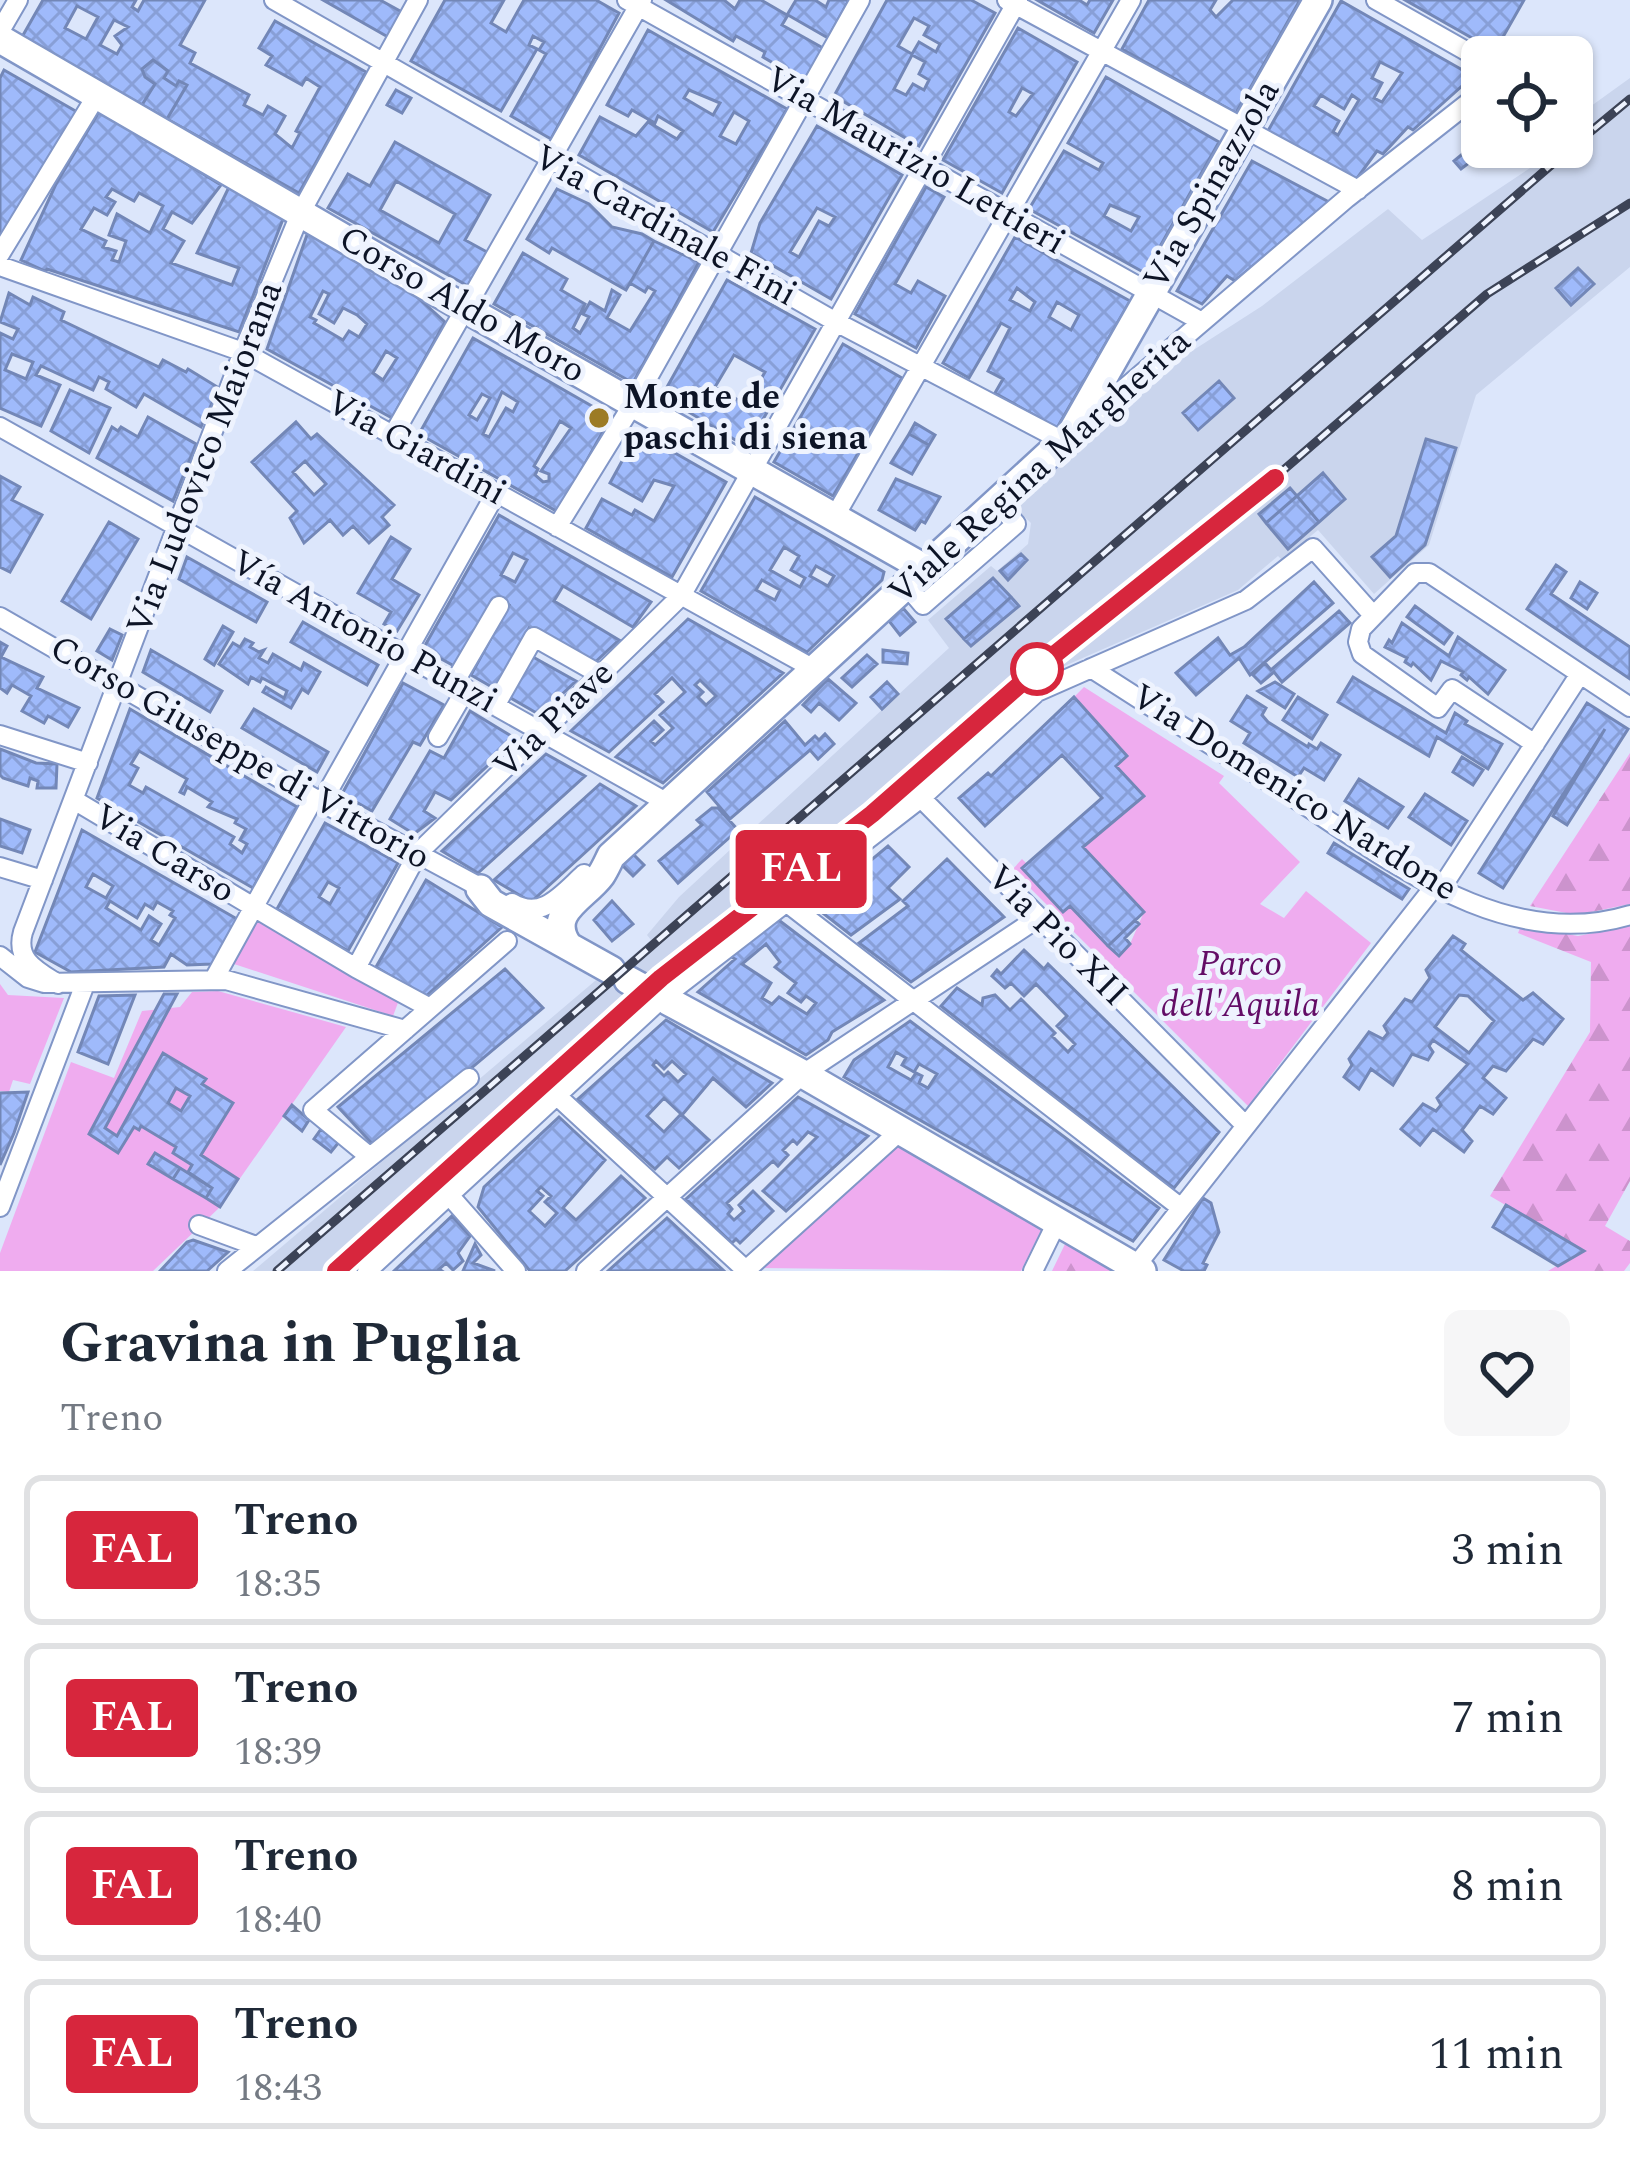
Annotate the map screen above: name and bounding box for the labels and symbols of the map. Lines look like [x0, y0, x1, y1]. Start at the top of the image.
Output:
street label: Via Maurizio Lettieri [754, 52, 1076, 270]
street label: Via Spinazzola [1129, 69, 1295, 301]
street label: Via Cardinale Fini [523, 131, 807, 321]
street label: Corso Aldo Moro [328, 212, 596, 398]
street label: Via Ludovico Maiorana [112, 273, 298, 643]
street label: Viale Regina Margherita [876, 315, 1204, 619]
place label: Monte de paschi di siena [623, 370, 868, 466]
street label: Via Giardini [316, 376, 516, 520]
marker: Monte de paschi di siena [586, 405, 612, 431]
street label: Vía Antonio Punzi [220, 536, 508, 728]
street label: Corso Giuseppe di Vittorio [39, 621, 441, 885]
unlabelled marker [1012, 644, 1062, 694]
street label: Via Piave [481, 648, 627, 792]
street label: Via Domenico Nardone [1120, 670, 1468, 916]
street label: Via Carso [82, 790, 246, 918]
line badge: FAL [732, 830, 870, 908]
street label: Via Pio XII [973, 852, 1141, 1020]
park label: Parco dell'Aquila [1160, 937, 1320, 1033]

